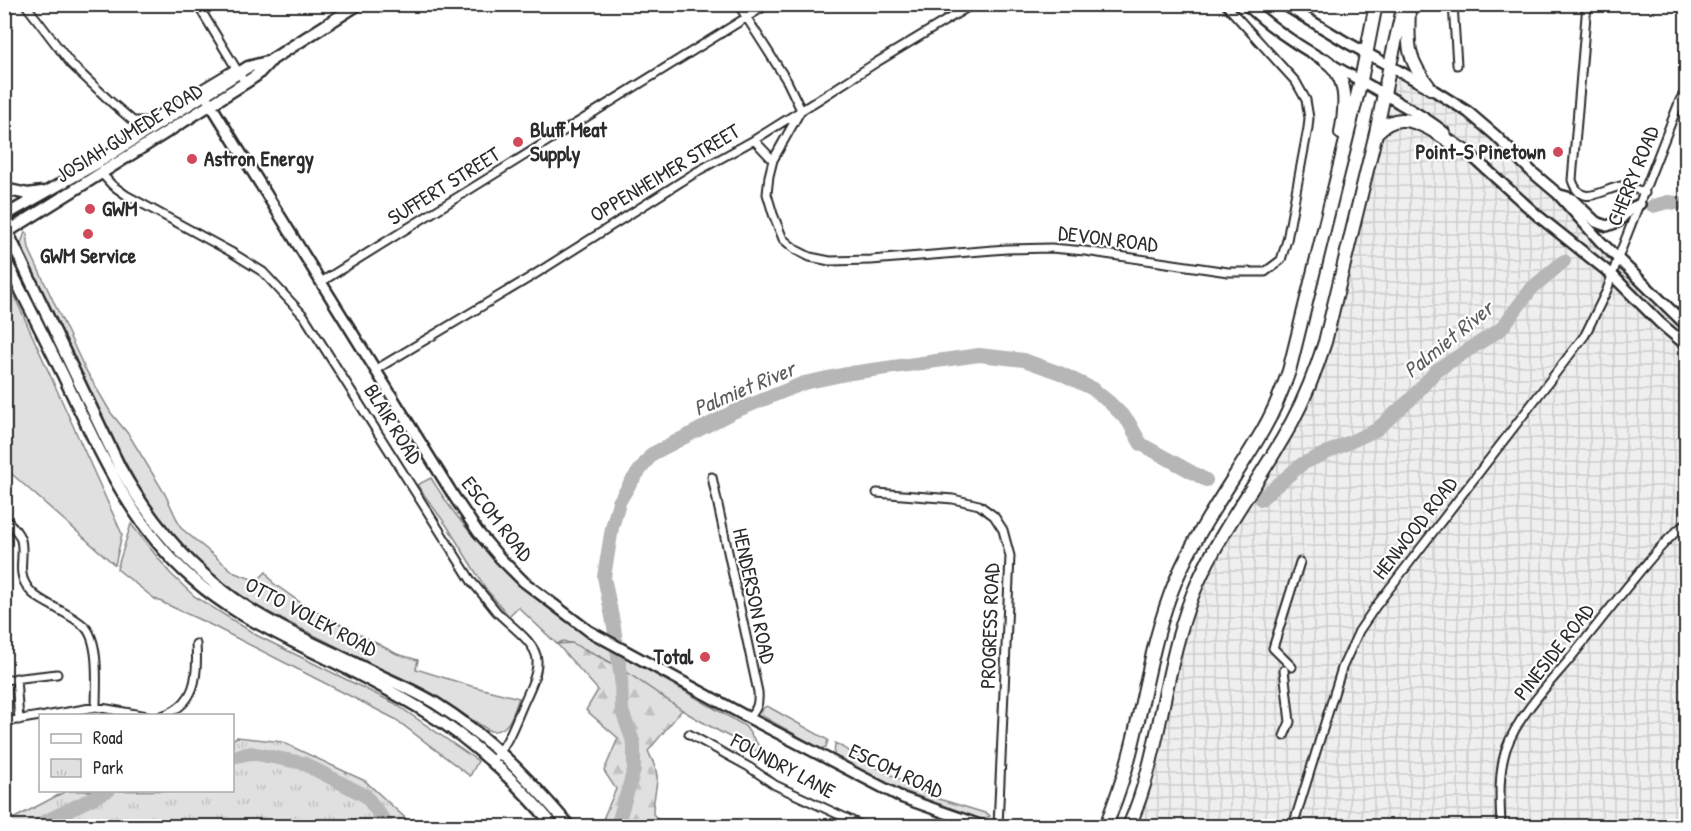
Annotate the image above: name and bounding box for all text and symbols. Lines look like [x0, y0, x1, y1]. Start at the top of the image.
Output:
street label: JOSIAH GUMEDE ROAD [50, 76, 208, 189]
place label: Bluff Meat Supply [530, 115, 608, 169]
street label: OPPENHEIMER STREET [584, 116, 746, 229]
street label: CHERRY ROAD [1599, 122, 1666, 230]
marker: Bluff Meat Supply [511, 135, 525, 149]
place label: Point-S Pinetown [1416, 137, 1546, 166]
street label: SUFFERT STREET [382, 139, 507, 232]
place label: Astron Energy [204, 144, 314, 174]
marker: Point-S Pinetown [1551, 145, 1565, 159]
marker: Astron Energy [185, 152, 199, 166]
place label: GWM [102, 194, 138, 223]
marker: GWM [83, 202, 97, 216]
street label: DEVON ROAD [1057, 218, 1160, 259]
marker: GWM Service [81, 227, 95, 241]
place label: GWM Service [40, 241, 137, 270]
water label: Palmiet River [1397, 292, 1501, 384]
water label: Palmiet River [689, 352, 802, 423]
street label: BLAIR ROAD [357, 378, 429, 469]
street label: ESCOM ROAD [455, 470, 540, 567]
street label: HENWOOD ROAD [1365, 470, 1464, 585]
street label: HENDERSON ROAD [726, 525, 783, 666]
street label: PROGRESS ROAD [973, 563, 1006, 689]
street label: OTTO VOLEK ROAD [240, 570, 382, 664]
street label: PINESIDE ROAD [1507, 597, 1601, 706]
place label: Total [653, 642, 693, 671]
marker: Total [698, 650, 712, 664]
legend [39, 714, 234, 792]
text: Road [93, 725, 123, 750]
street label: FOUNDRY LANE [725, 725, 841, 805]
street label: ESCOM ROAD [844, 736, 948, 805]
text: Park [93, 755, 124, 780]

